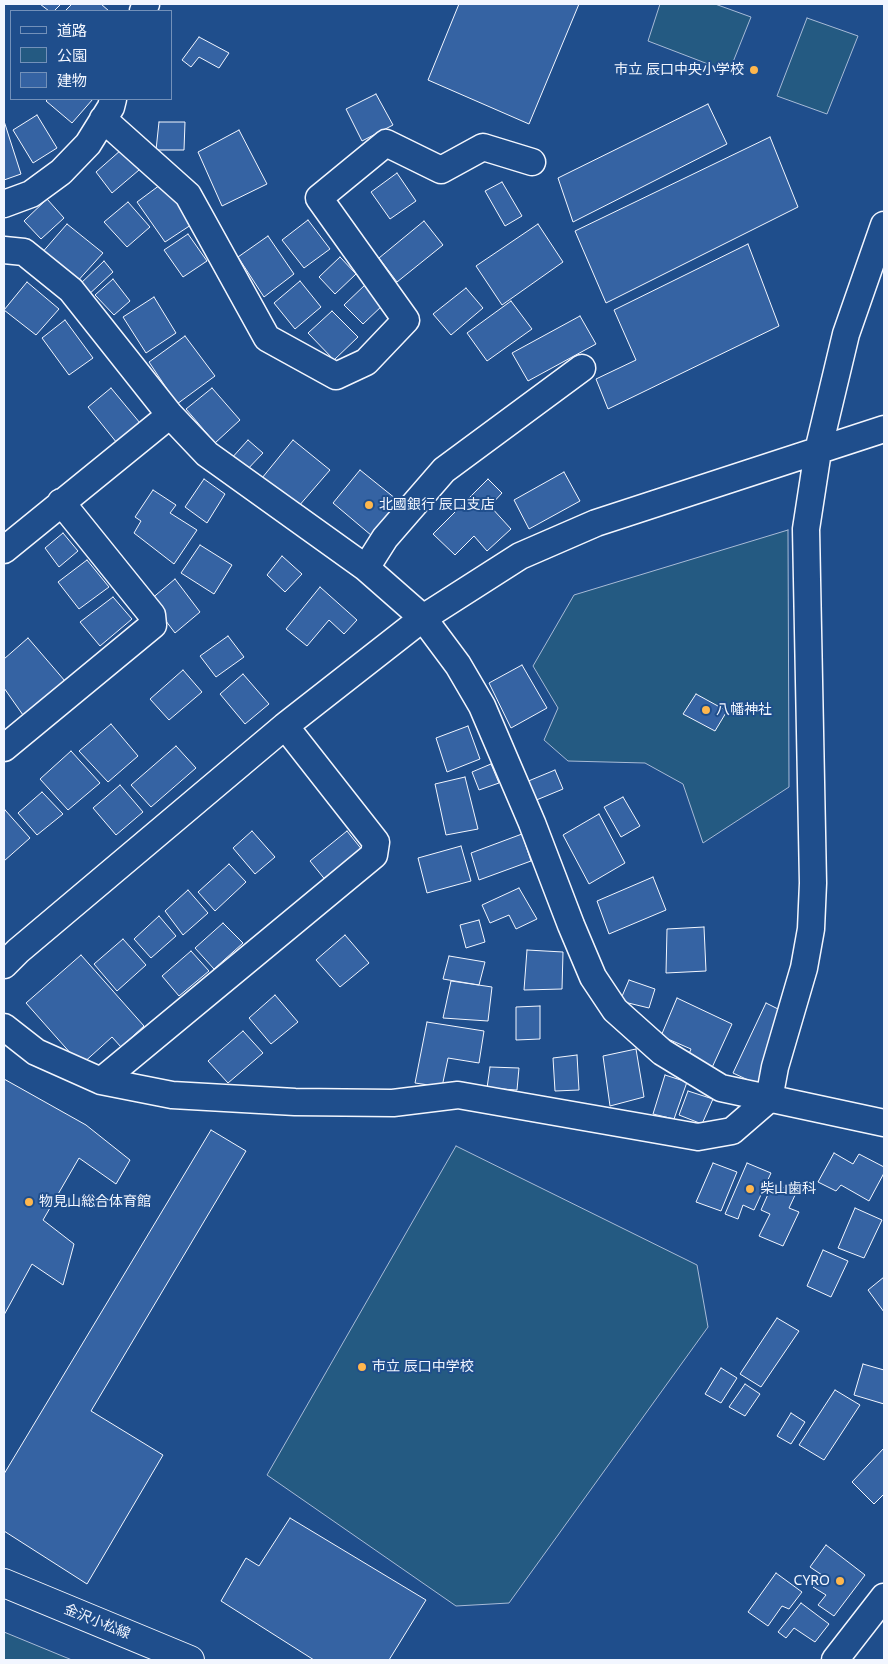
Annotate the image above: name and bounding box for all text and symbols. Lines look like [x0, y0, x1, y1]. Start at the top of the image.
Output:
legend [10, 10, 172, 100]
text: 道路 [57, 20, 87, 40]
text: 公園 [57, 45, 87, 65]
place label: 市立 辰口中央小学校 [614, 62, 744, 78]
marker: 市立 辰口中央小学校 [748, 64, 760, 76]
text: 建物 [57, 70, 87, 90]
place label: 北國銀行 辰口支店 [379, 497, 495, 513]
marker: 北國銀行 辰口支店 [363, 499, 375, 511]
place label: 八幡神社 [716, 702, 772, 718]
marker: 八幡神社 [700, 704, 712, 716]
place label: 柴山歯科 [760, 1181, 816, 1197]
marker: 柴山歯科 [744, 1183, 756, 1195]
place label: 物見山総合体育館 [39, 1194, 151, 1210]
marker: 物見山総合体育館 [23, 1196, 35, 1208]
place label: 市立 辰口中学校 [372, 1359, 474, 1375]
marker: 市立 辰口中学校 [356, 1361, 368, 1373]
place label: CYRO [794, 1573, 830, 1589]
marker: CYRO [834, 1575, 846, 1587]
street label: 金沢小松線 [61, 1601, 133, 1643]

